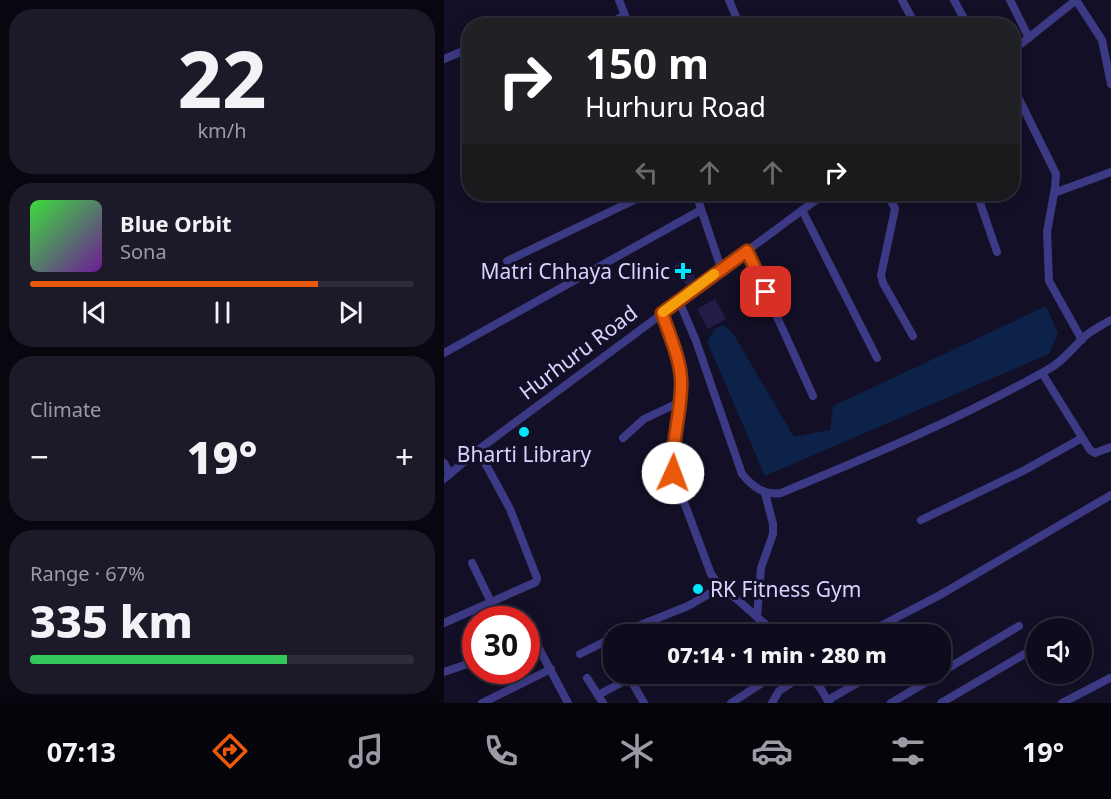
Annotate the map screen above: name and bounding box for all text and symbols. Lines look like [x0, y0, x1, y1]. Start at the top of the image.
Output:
text: 22 [177, 25, 267, 131]
text: 150 m [585, 34, 709, 91]
icon: right [486, 42, 564, 120]
text: Hurhuru Road [585, 88, 766, 125]
text: km/h [197, 117, 247, 144]
icon: left [630, 156, 663, 189]
icon: ahead [693, 156, 726, 189]
icon: ahead [756, 156, 789, 189]
icon: right [819, 156, 852, 189]
text: Blue Orbit [120, 208, 232, 238]
text: Sona [120, 238, 167, 265]
place label: Matri Chhaya Clinic [480, 257, 670, 285]
marker: Matri Chhaya Clinic [674, 262, 692, 280]
pin [740, 266, 791, 317]
icon: arrive [749, 275, 782, 308]
icon: previous [78, 296, 111, 329]
icon: pause [206, 296, 239, 329]
icon: next [334, 296, 367, 329]
street label: Hurhuru Road [513, 298, 643, 406]
text: Climate [30, 396, 101, 423]
marker: Bharti Library [517, 425, 531, 439]
text: 19° [186, 426, 258, 487]
text: − [30, 434, 49, 479]
text: + [395, 434, 414, 479]
place label: Bharti Library [457, 440, 591, 468]
position arrow [641, 441, 705, 505]
text: Range · 67% [30, 560, 145, 587]
place label: RK Fitness Gym [710, 575, 861, 603]
marker: RK Fitness Gym [691, 582, 705, 596]
text: 335 km [30, 590, 193, 651]
speed limit sign: 30 [462, 606, 540, 684]
map controls [1026, 618, 1092, 684]
button: sound [1026, 618, 1092, 684]
text: 07:14 · 1 min · 280 m [667, 639, 887, 669]
icon: directions [209, 730, 251, 772]
icon: music [345, 730, 387, 772]
icon: phone [480, 730, 522, 772]
icon: climate [616, 730, 658, 772]
icon: car [751, 730, 793, 772]
icon: filters [887, 730, 929, 772]
text: 07:13 [47, 733, 116, 770]
text: 19° [1022, 733, 1064, 770]

